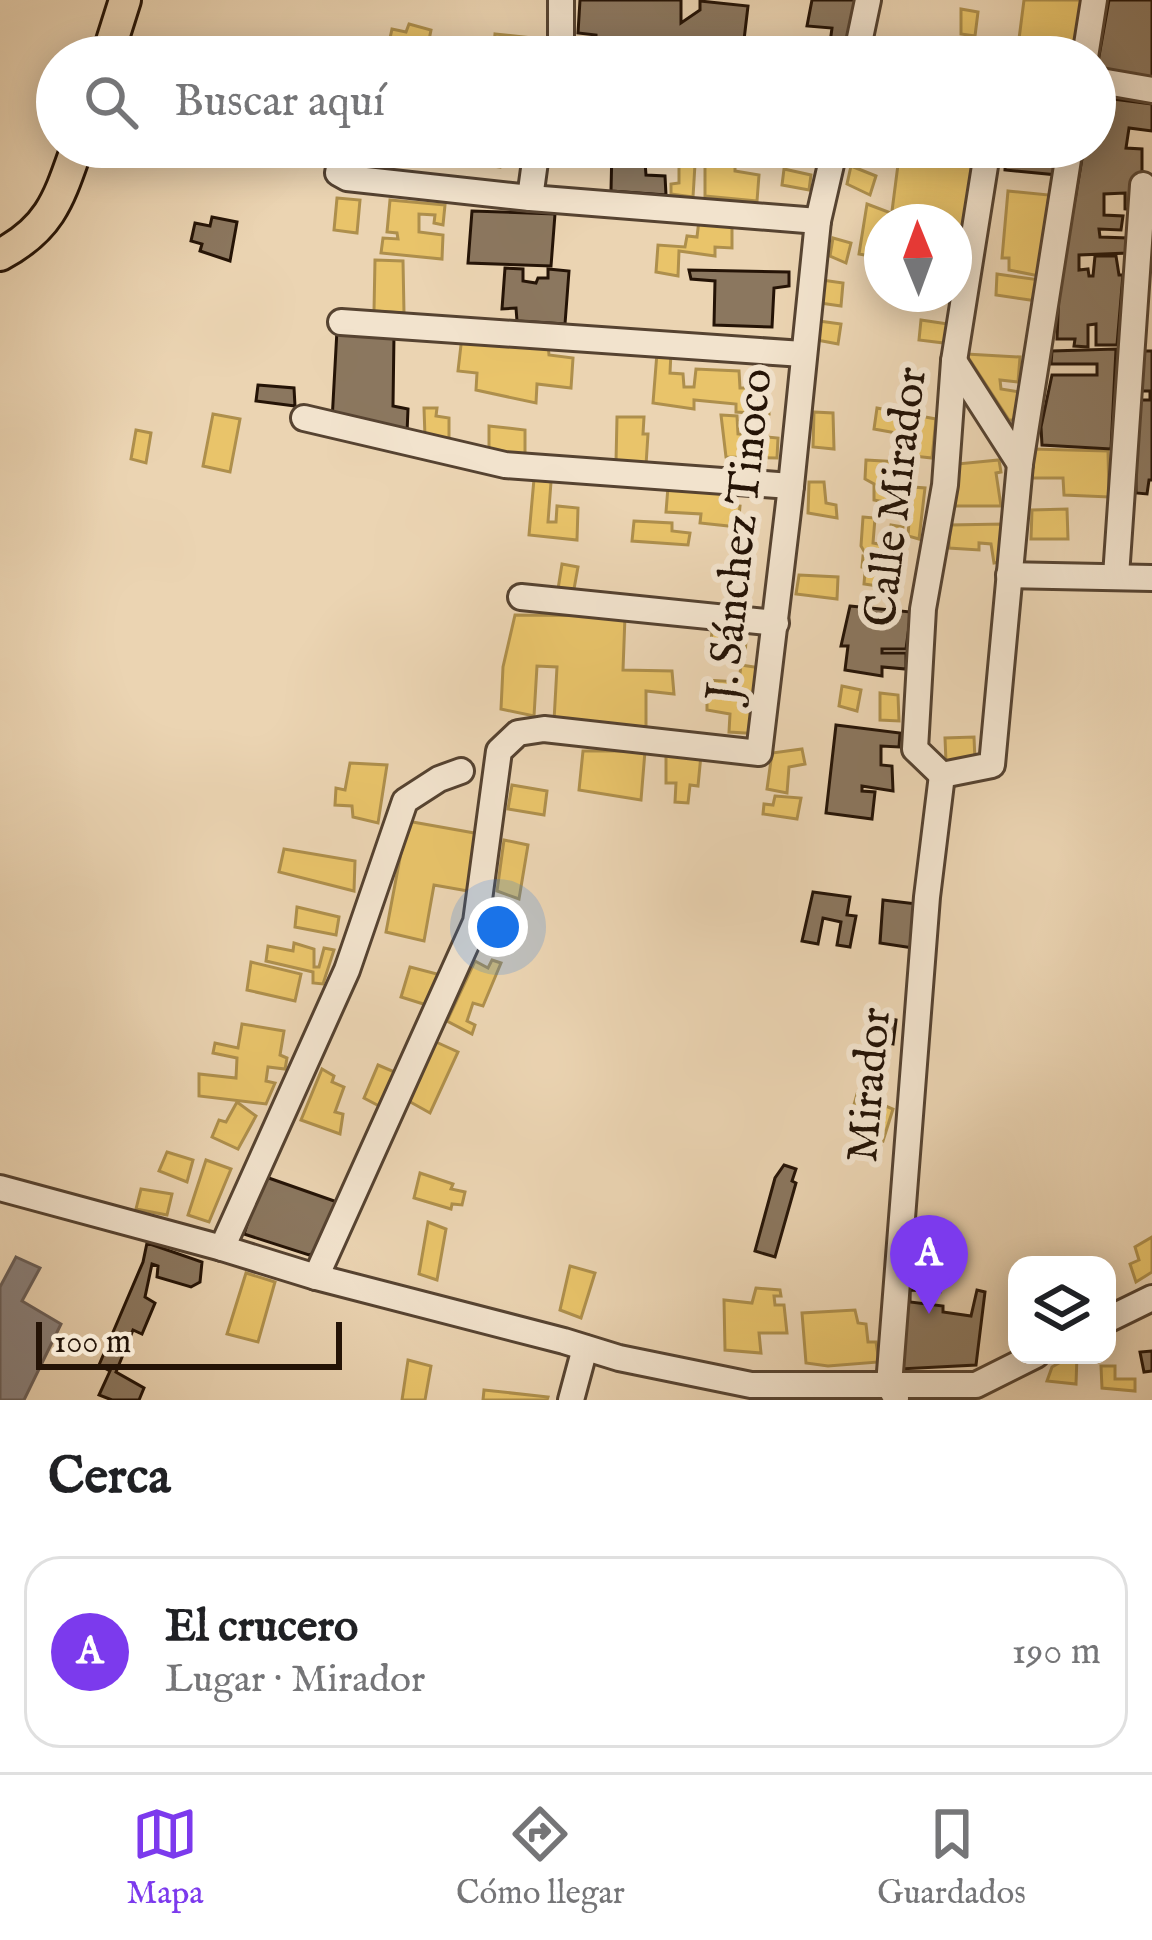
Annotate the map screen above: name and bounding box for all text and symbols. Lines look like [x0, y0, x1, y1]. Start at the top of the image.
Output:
search box [36, 36, 1116, 168]
icon: search [78, 69, 144, 135]
text: Buscar aquí [174, 74, 385, 131]
north arrow [864, 204, 972, 312]
street label: Calle Mirador [853, 364, 941, 630]
street label: J. Sánchez Tinoco [695, 366, 787, 709]
your location [468, 897, 528, 957]
street label: Mirador [835, 1005, 905, 1165]
pin: A [890, 1215, 968, 1314]
map controls [1008, 1256, 1116, 1364]
button: layers [1008, 1256, 1116, 1364]
scale bar [36, 1316, 342, 1369]
text: 100 m [54, 1322, 131, 1364]
text: Cerca [48, 1446, 171, 1511]
text: El crucero [165, 1599, 358, 1656]
text: A [77, 1628, 103, 1677]
text: 190 m [1012, 1628, 1101, 1677]
text: Lugar · Mirador [165, 1656, 425, 1705]
tab: Mapa [126, 1801, 204, 1915]
tab: Cómo llegar [456, 1801, 625, 1915]
tab: Guardados [877, 1801, 1026, 1915]

